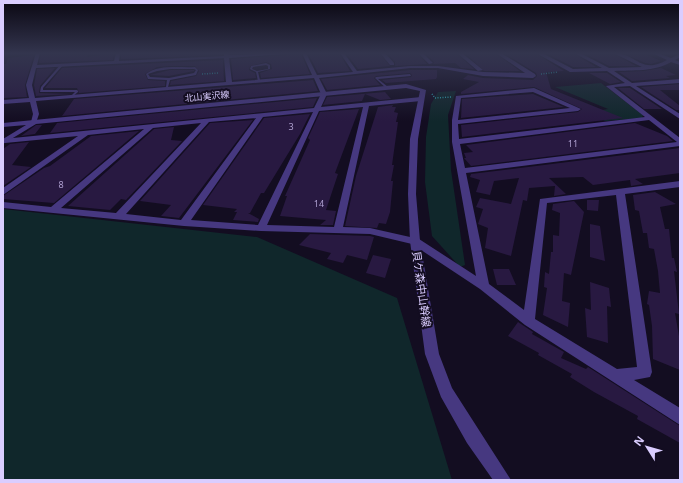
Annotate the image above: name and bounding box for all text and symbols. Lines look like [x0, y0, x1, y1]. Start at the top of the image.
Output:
street label: 北山実沢線 [184, 87, 231, 104]
house number: 3 [288, 120, 294, 133]
house number: 11 [568, 137, 578, 150]
house number: 8 [58, 178, 64, 191]
house number: 14 [314, 197, 324, 210]
street label: 貝ケ森中山幹線 [409, 250, 435, 328]
north arrow [627, 427, 667, 467]
text: N [630, 433, 647, 449]

